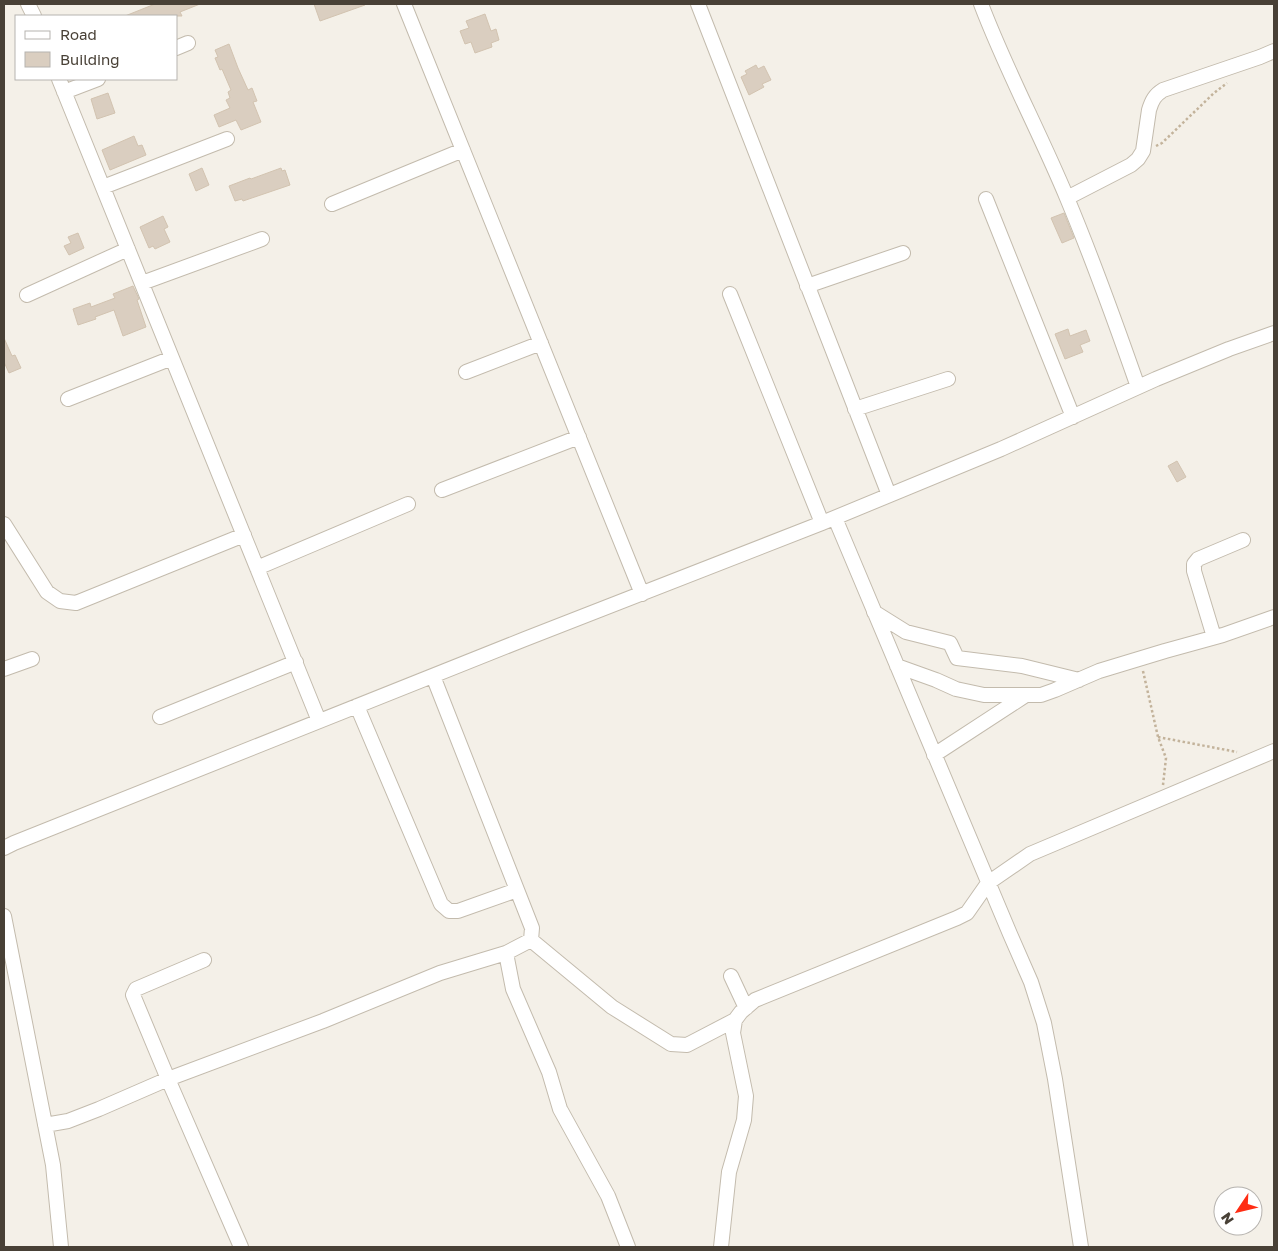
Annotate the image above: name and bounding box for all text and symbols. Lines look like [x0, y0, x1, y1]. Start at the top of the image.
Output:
legend [15, 15, 178, 80]
text: Road [60, 25, 97, 43]
text: Building [60, 50, 120, 68]
north arrow [1213, 1186, 1263, 1236]
text: N [1217, 1210, 1237, 1228]

